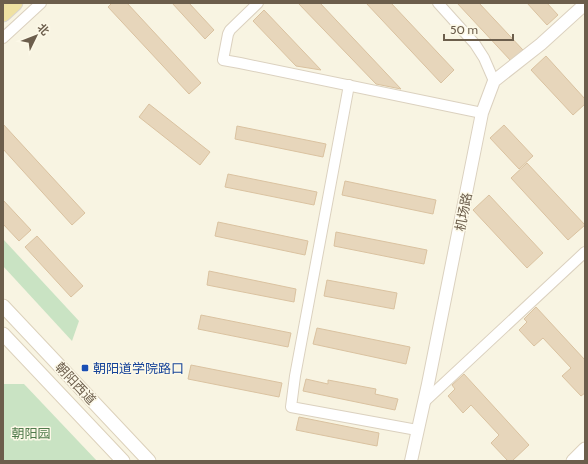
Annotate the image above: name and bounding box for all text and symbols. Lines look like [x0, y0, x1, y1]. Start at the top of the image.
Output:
north arrow [16, 16, 56, 56]
scale bar [444, 16, 513, 42]
text: 北 [34, 20, 52, 38]
text: 50 m [450, 22, 478, 37]
street label: 机场路 [451, 191, 475, 233]
street label: 朝阳西道 [52, 359, 100, 407]
place label: 朝阳道学院路口 [93, 360, 184, 376]
marker: 朝阳道学院路口 [80, 363, 90, 373]
park label: 朝阳园 [11, 425, 51, 441]

